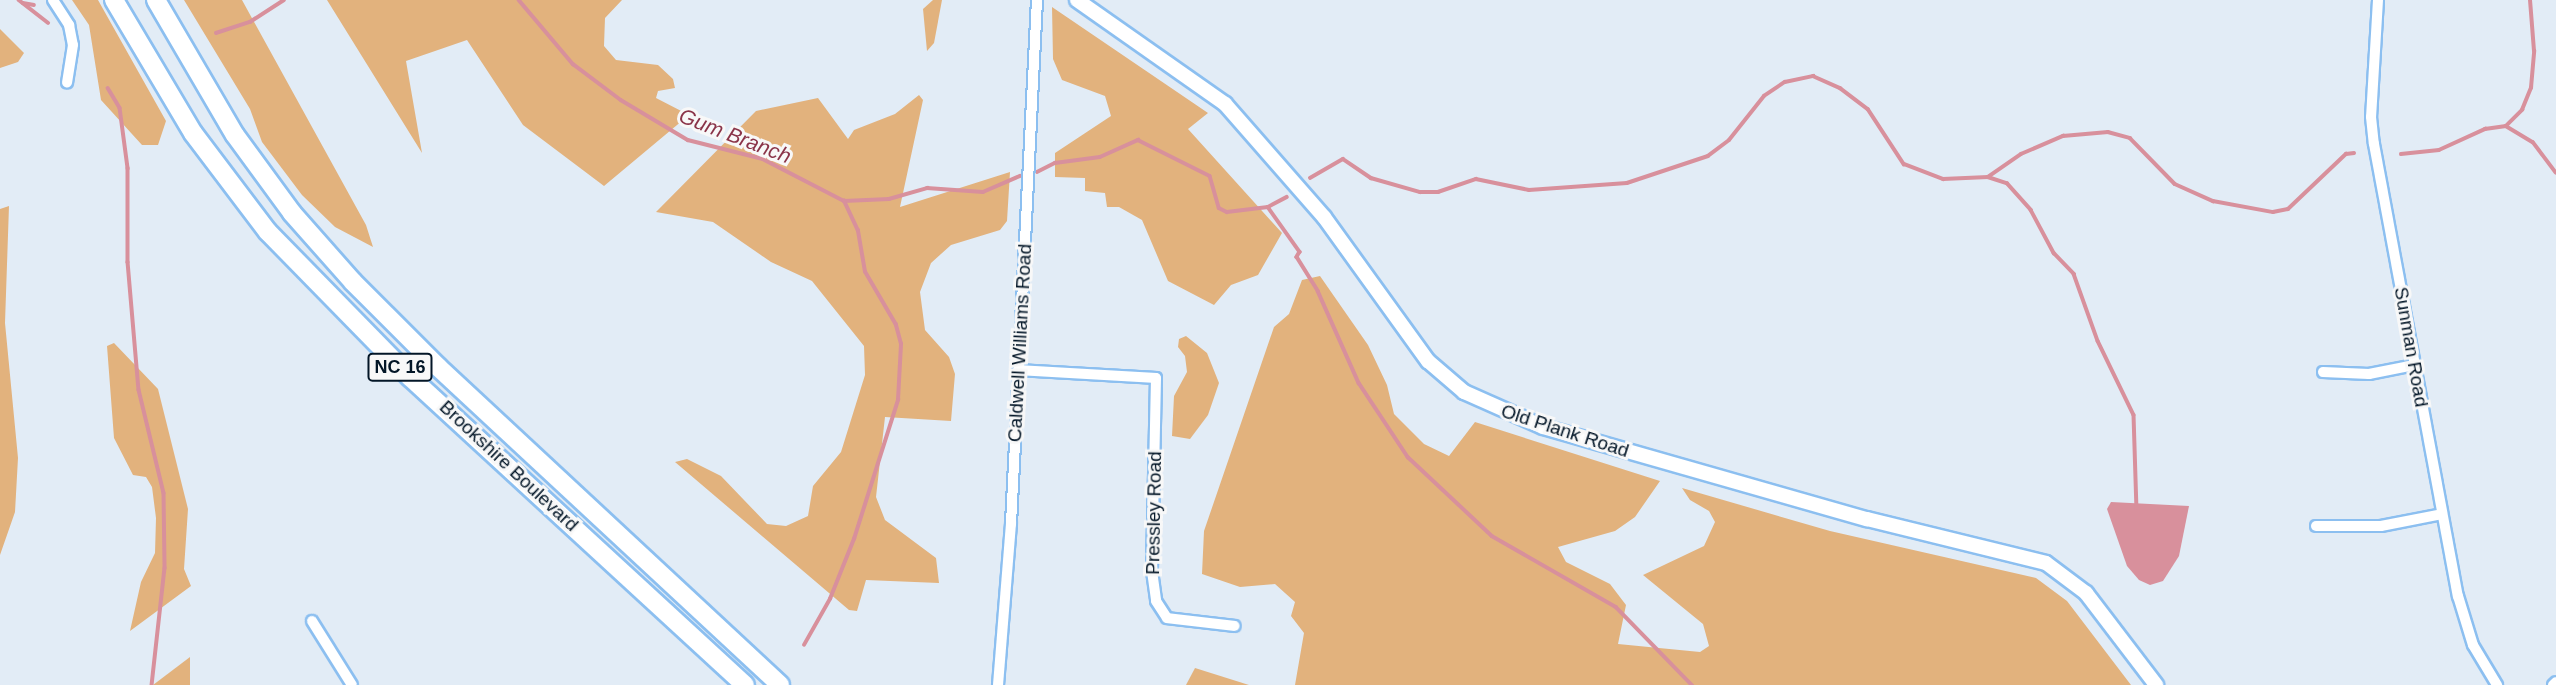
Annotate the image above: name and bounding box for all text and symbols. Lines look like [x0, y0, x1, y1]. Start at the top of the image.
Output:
water label: Gum Branch [675, 103, 795, 169]
street label: Caldwell Williams Road [1003, 243, 1037, 443]
street label: Sunman Road [2389, 285, 2433, 409]
road number: NC 16 [367, 352, 433, 382]
street label: Brookshire Boulevard [435, 396, 583, 536]
street label: Old Plank Road [1498, 400, 1632, 462]
street label: Pressley Road [1142, 451, 1166, 575]

